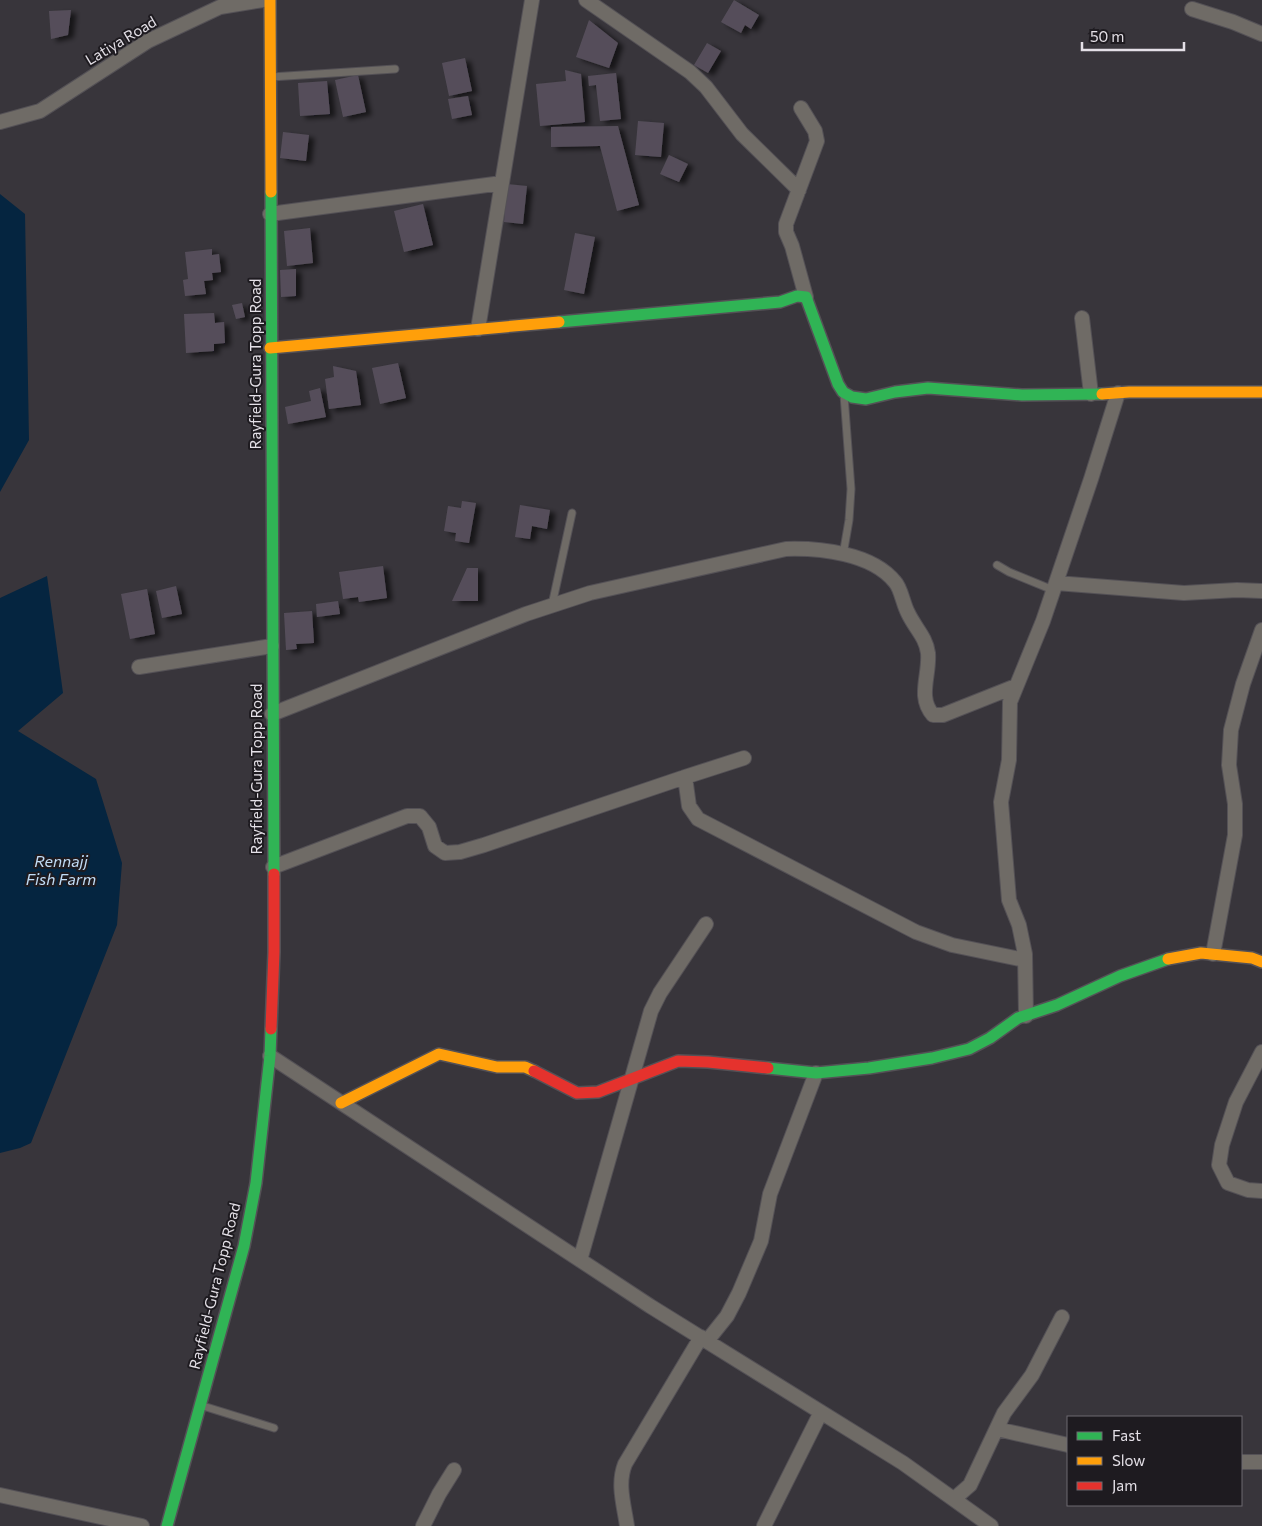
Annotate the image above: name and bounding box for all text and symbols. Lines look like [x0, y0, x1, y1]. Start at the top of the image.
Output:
street label: Latiya Road [82, 12, 159, 68]
scale bar [1082, 20, 1184, 52]
text: 50 m [1090, 27, 1124, 45]
street label: Rayfield-Gura Topp Road [246, 279, 264, 449]
street label: Rayfield-Gura Topp Road [247, 684, 265, 854]
water label: Rennajj Fish Farm [26, 851, 96, 888]
street label: Rayfield-Gura Topp Road [185, 1201, 243, 1371]
legend [1067, 1416, 1242, 1506]
text: Fast [1112, 1426, 1141, 1444]
text: Slow [1112, 1451, 1145, 1469]
text: Jam [1112, 1476, 1137, 1494]

